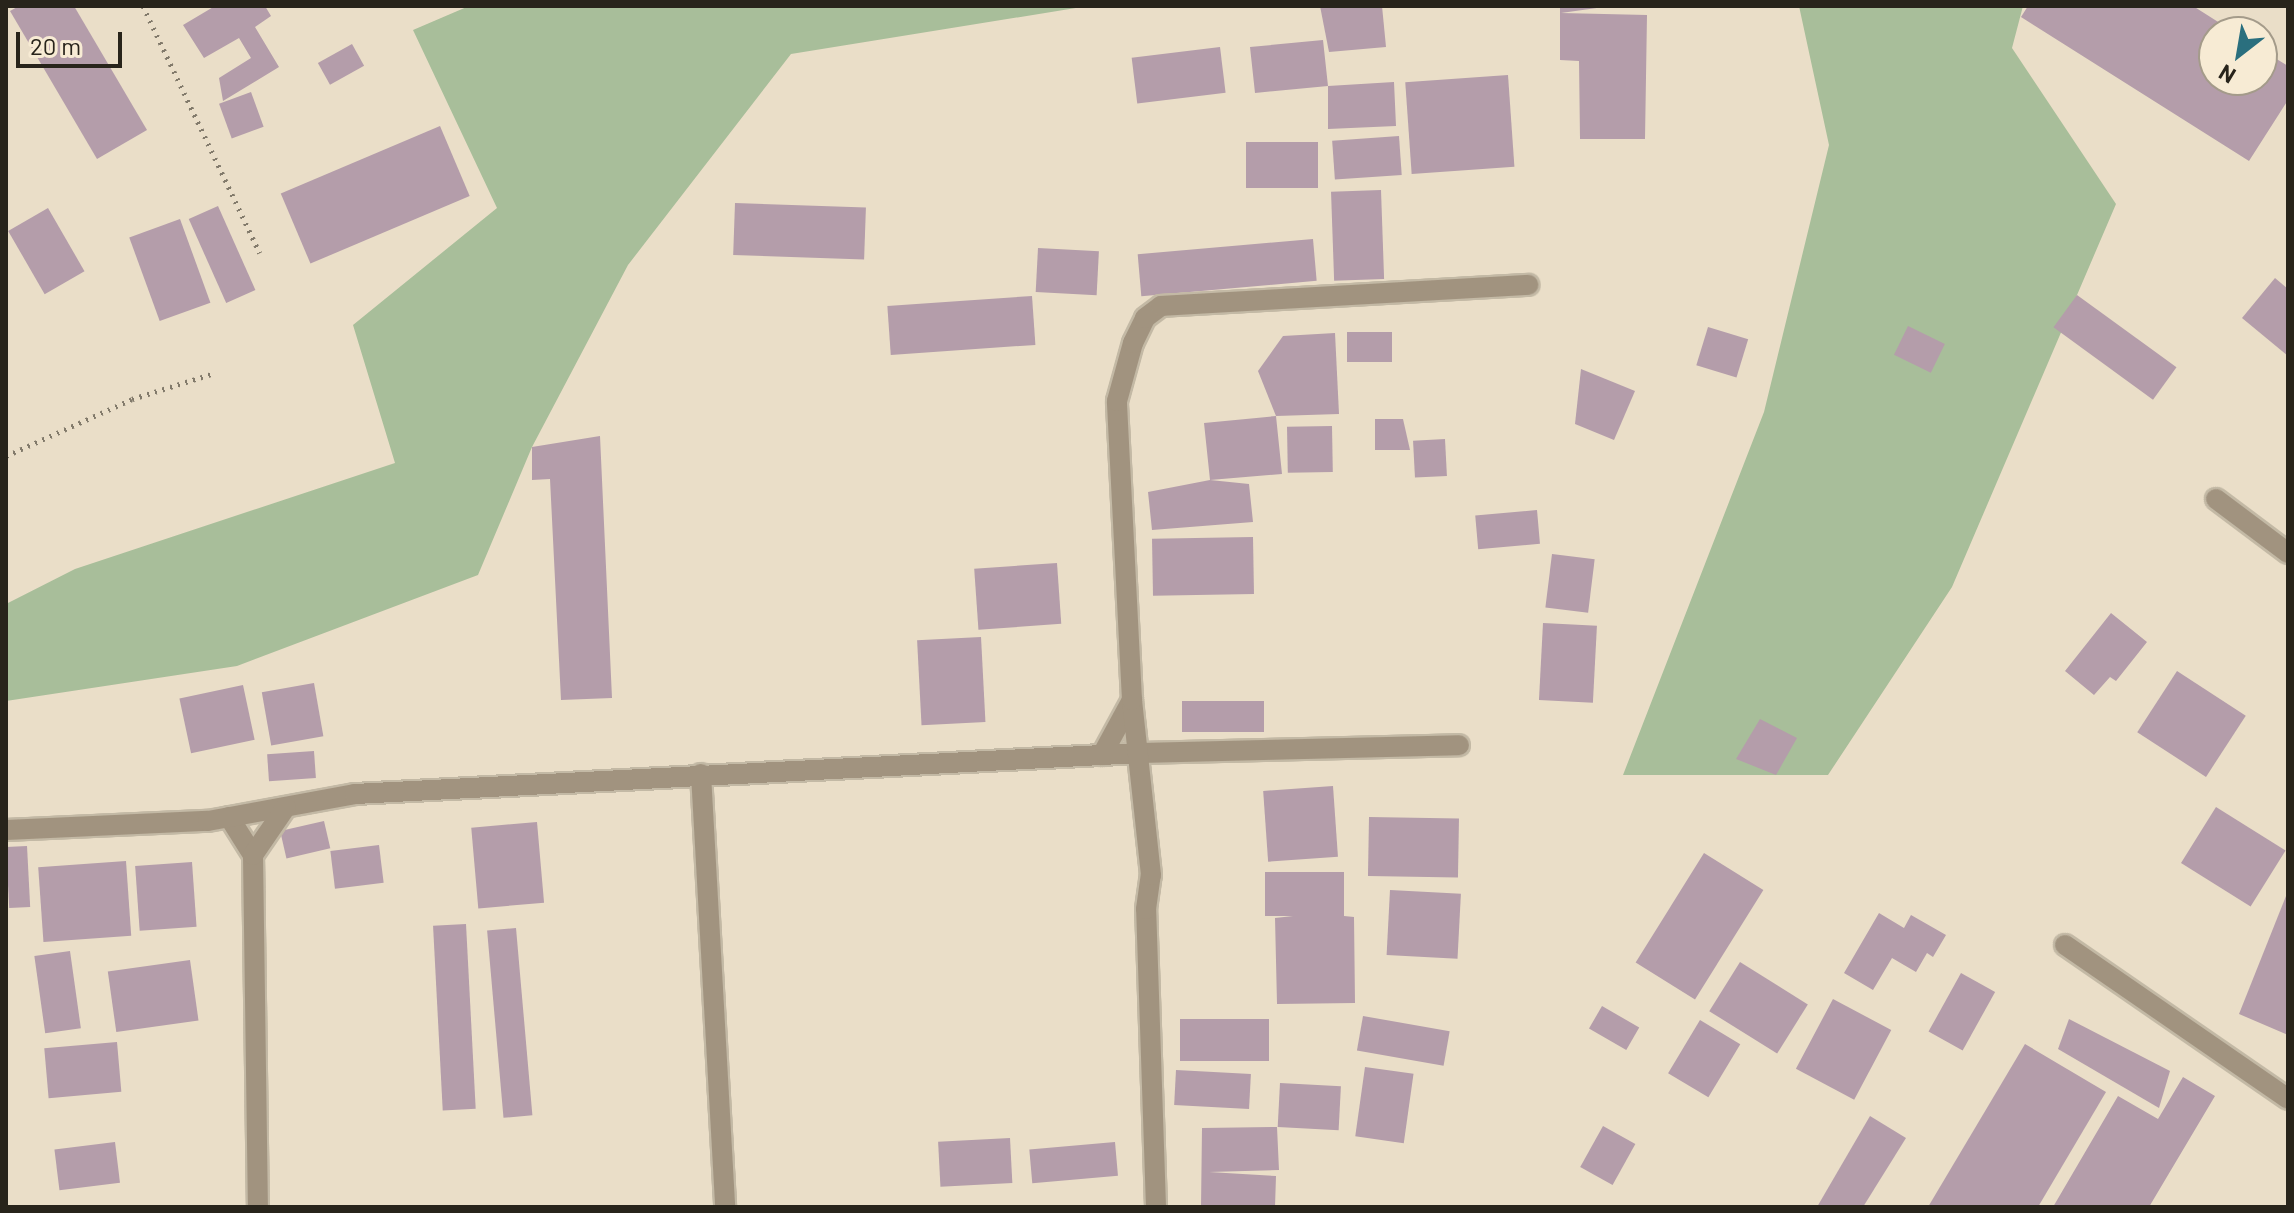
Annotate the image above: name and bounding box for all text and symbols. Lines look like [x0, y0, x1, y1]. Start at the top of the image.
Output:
scale bar [20, 16, 126, 66]
north arrow [2198, 16, 2278, 96]
text: 20 m [30, 31, 81, 60]
text: N [2214, 60, 2240, 90]

